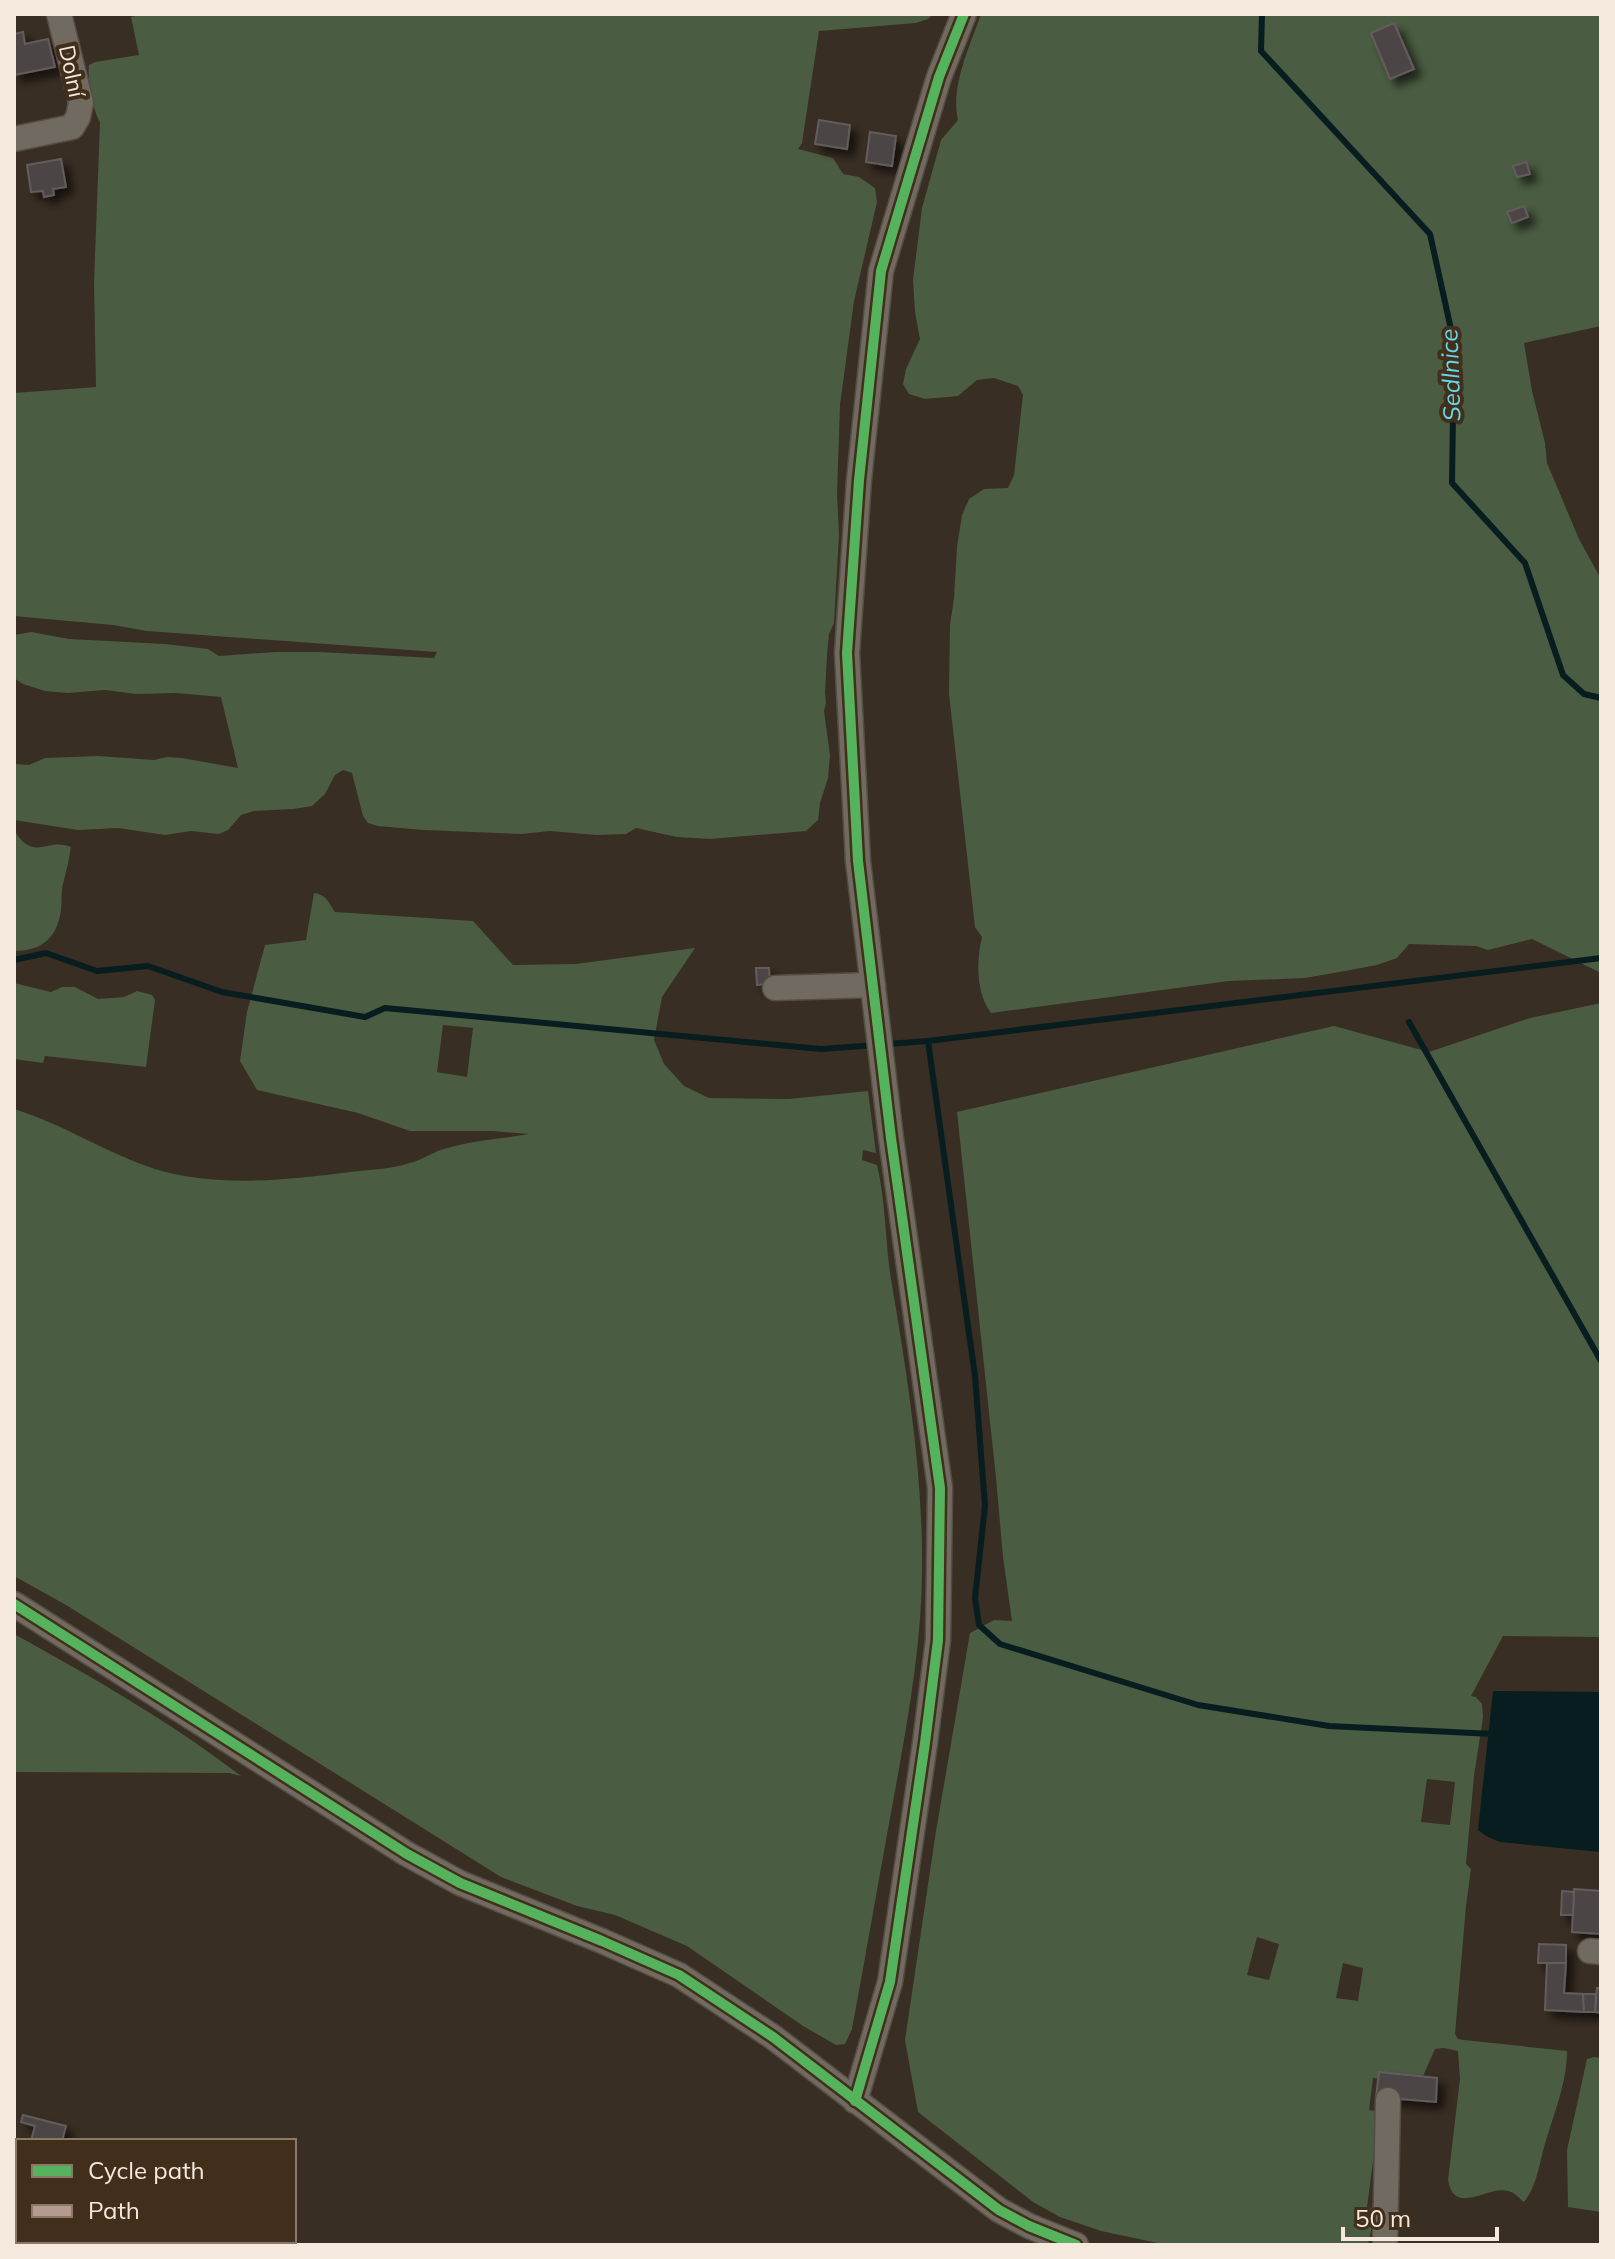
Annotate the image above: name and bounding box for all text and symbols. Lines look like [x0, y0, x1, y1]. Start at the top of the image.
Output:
street label: Dolní [53, 42, 92, 101]
water label: Sedlnice [1433, 328, 1467, 422]
legend [16, 2139, 296, 2243]
text: Cycle path [88, 2155, 205, 2185]
scale bar [1343, 2191, 1497, 2241]
text: Path [88, 2195, 140, 2225]
text: 50 m [1355, 2203, 1411, 2233]

